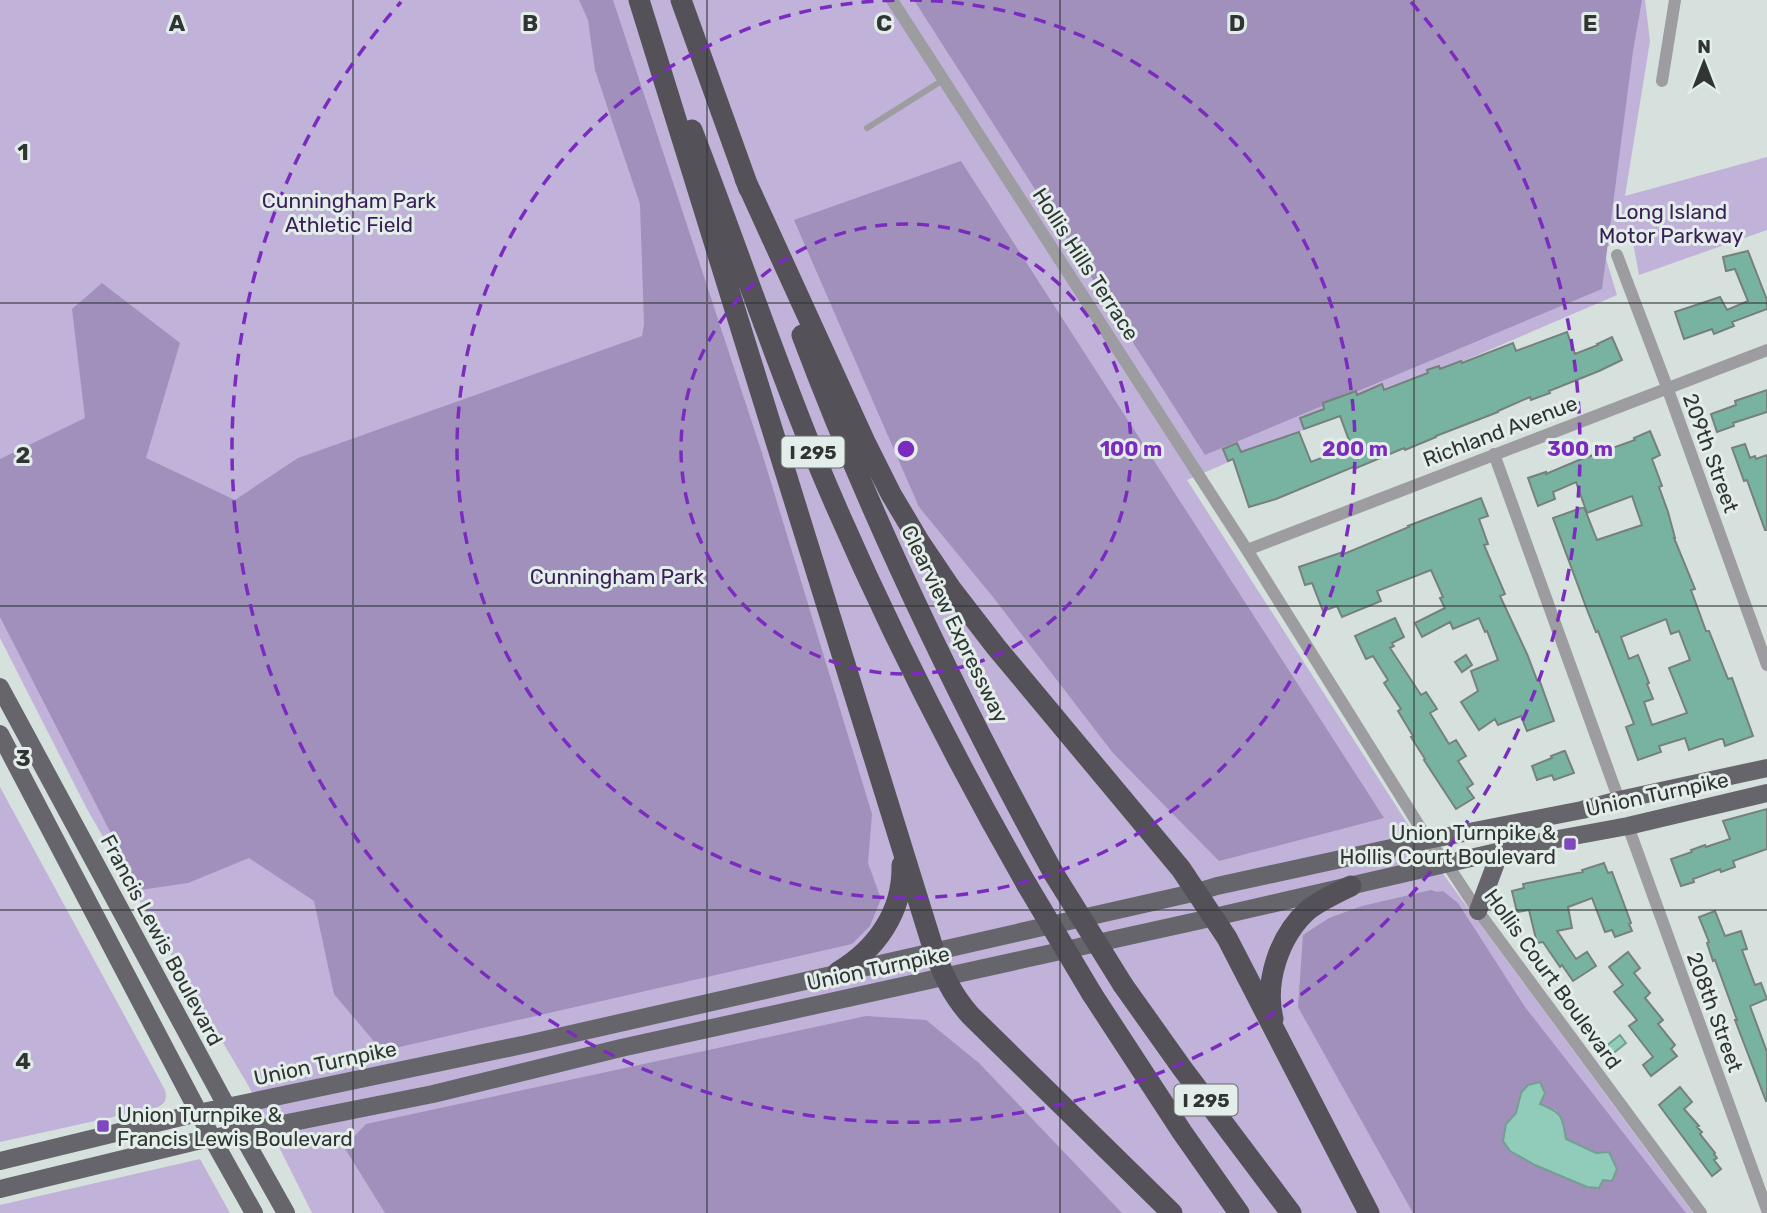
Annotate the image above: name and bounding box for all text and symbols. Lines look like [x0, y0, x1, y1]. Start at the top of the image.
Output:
text: A [169, 9, 186, 37]
text: B [522, 9, 538, 37]
text: C [876, 9, 892, 37]
text: D [1229, 9, 1245, 37]
text: E [1583, 9, 1597, 37]
north arrow [1669, 28, 1739, 98]
text: N [1697, 35, 1711, 58]
text: 1 [17, 138, 29, 166]
street label: Hollis Hills Terrace [1027, 183, 1145, 345]
park label: Cunningham Park Athletic Field [262, 188, 436, 237]
park label: Long Island Motor Parkway [1599, 199, 1744, 248]
street label: Richland Avenue [1419, 390, 1581, 472]
street label: 209th Street [1678, 390, 1744, 516]
road number: I 295 [782, 436, 844, 467]
text: 100 m [1100, 436, 1162, 461]
text: 200 m [1322, 436, 1388, 461]
text: 300 m [1547, 436, 1613, 461]
centre of rings [894, 437, 918, 461]
text: 2 [16, 441, 30, 469]
street label: Clearview Expressway [896, 521, 1014, 727]
park label: Cunningham Park [530, 564, 704, 589]
text: 3 [15, 744, 31, 772]
street label: Union Turnpike [1583, 767, 1731, 821]
place label: Union Turnpike & Hollis Court Boulevard [1340, 820, 1556, 869]
street label: Francis Lewis Boulevard [96, 830, 228, 1050]
marker: Union Turnpike & Hollis Court Boulevard [1562, 836, 1578, 852]
street label: Hollis Court Boulevard [1479, 884, 1627, 1074]
street label: Union Turnpike [804, 941, 952, 995]
street label: 208th Street [1682, 949, 1748, 1075]
street label: Union Turnpike [251, 1036, 399, 1090]
text: 4 [15, 1047, 31, 1075]
road number: I 295 [1174, 1084, 1238, 1116]
place label: Union Turnpike & Francis Lewis Boulevard [117, 1102, 353, 1151]
marker: Union Turnpike & Francis Lewis Boulevard [95, 1118, 111, 1134]

